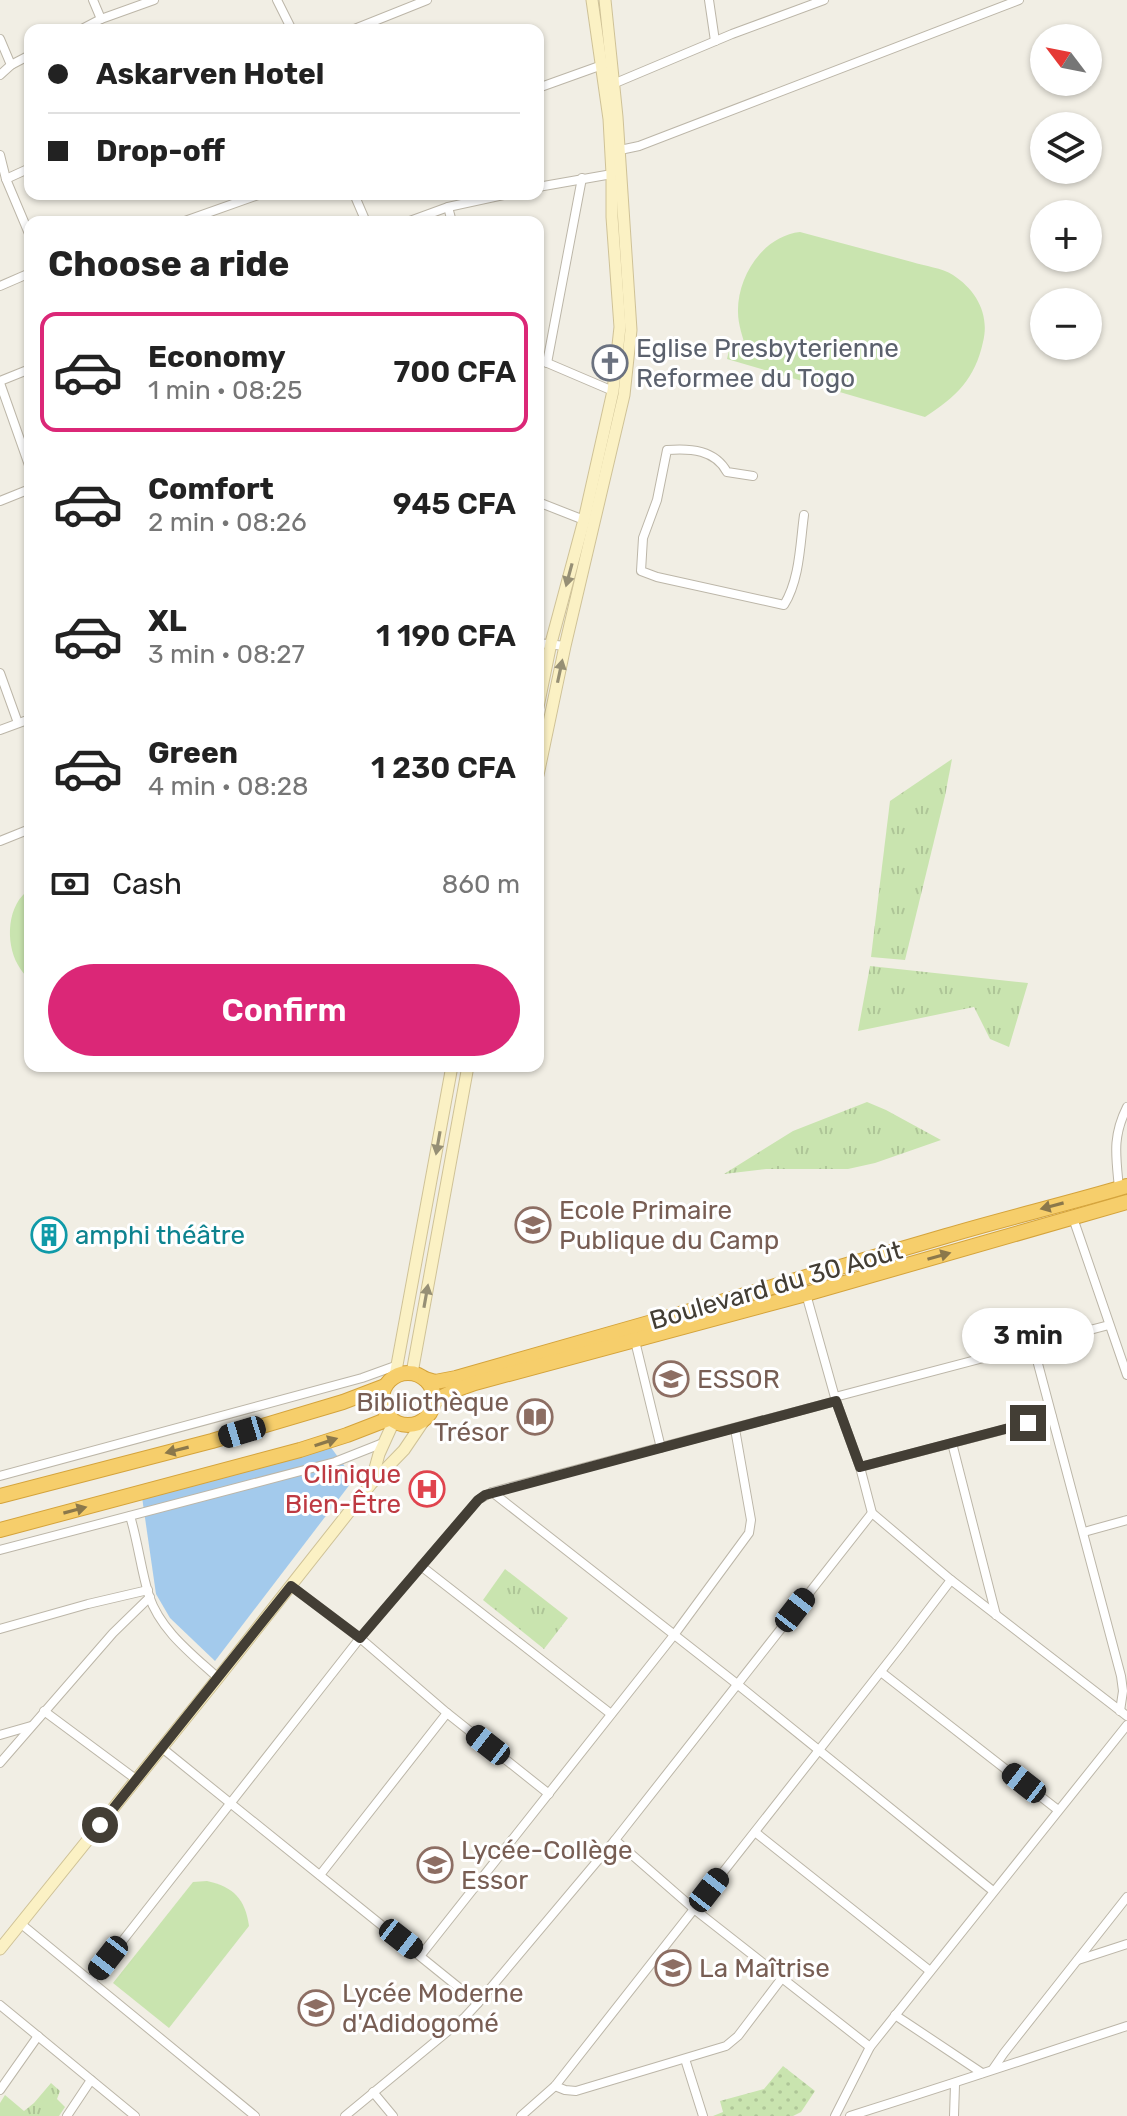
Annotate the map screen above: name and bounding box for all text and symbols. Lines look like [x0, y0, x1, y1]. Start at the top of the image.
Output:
north arrow [1030, 24, 1102, 96]
map controls [1030, 24, 1102, 360]
text: Askarven Hotel [96, 56, 324, 92]
button: layers [1030, 112, 1102, 184]
text: Drop-off [96, 133, 225, 169]
button: + [1030, 200, 1102, 272]
text: Choose a ride [48, 242, 289, 285]
button: − [1030, 288, 1102, 360]
place label: Eglise Presbyterienne Reformee du Togo [636, 333, 899, 394]
icon: car [52, 336, 124, 408]
text: Economy [148, 339, 286, 375]
church icon: Eglise Presbyterienne Reformee du Togo [591, 344, 629, 382]
text: 700 CFA [394, 354, 516, 390]
text: 1 min · 08:25 [148, 375, 302, 406]
icon: car [52, 468, 124, 540]
text: Comfort [148, 471, 274, 507]
text: 945 CFA [393, 486, 516, 522]
text: 2 min · 08:26 [148, 507, 307, 538]
one-way arrow [563, 562, 575, 587]
icon: car [52, 600, 124, 672]
text: XL [148, 603, 187, 639]
text: 1 190 CFA [376, 618, 516, 654]
text: 3 min · 08:27 [148, 639, 305, 670]
one-way arrow [554, 659, 567, 684]
icon: car [52, 732, 124, 804]
text: Green [148, 735, 238, 771]
text: 1 230 CFA [371, 750, 516, 786]
text: 4 min · 08:28 [148, 771, 309, 802]
icon: cash [48, 862, 92, 906]
text: Cash [112, 866, 182, 902]
text: 860 m [442, 869, 520, 900]
button: Confirm [48, 964, 520, 1056]
one-way arrow [431, 1130, 443, 1155]
place label: Ecole Primaire Publique du Camp [559, 1195, 779, 1256]
one-way arrow [1039, 1200, 1064, 1212]
school or university icon: Ecole Primaire Publique du Camp [514, 1206, 552, 1244]
building icon: amphi théâtre [30, 1216, 68, 1254]
place label: amphi théâtre [75, 1220, 245, 1251]
street label: Boulevard du 30 Août [646, 1235, 906, 1336]
one-way arrow [927, 1250, 952, 1262]
one-way arrow [420, 1283, 432, 1308]
callout: 3 min [962, 1307, 1094, 1363]
text: 3 min [993, 1320, 1063, 1351]
school or university icon: ESSOR [652, 1360, 690, 1398]
place label: ESSOR [697, 1364, 780, 1395]
place label: Bibliothèque Trésor [356, 1387, 509, 1448]
library icon: Bibliothèque Trésor [516, 1398, 554, 1436]
route end [1010, 1405, 1046, 1441]
car [216, 1414, 268, 1450]
one-way arrow [315, 1435, 339, 1447]
one-way arrow [164, 1445, 189, 1457]
place label: Clinique Bien-Être [285, 1459, 401, 1520]
hospital icon: Clinique Bien-Être [408, 1470, 446, 1508]
one-way arrow [64, 1503, 88, 1516]
car [771, 1584, 819, 1636]
car [462, 1721, 514, 1769]
car [998, 1759, 1050, 1807]
route start [82, 1807, 118, 1843]
place label: Lycée-Collège Essor [461, 1835, 633, 1896]
school or university icon: Lycée-Collège Essor [416, 1846, 454, 1884]
car [685, 1864, 733, 1916]
car [375, 1915, 427, 1963]
car [84, 1932, 132, 1984]
school or university icon: La Maîtrise [654, 1949, 692, 1987]
place label: La Maîtrise [699, 1953, 830, 1984]
place label: Lycée Moderne d'Adidogomé [342, 1978, 524, 2039]
school or university icon: Lycée Moderne d'Adidogomé [297, 1989, 335, 2027]

